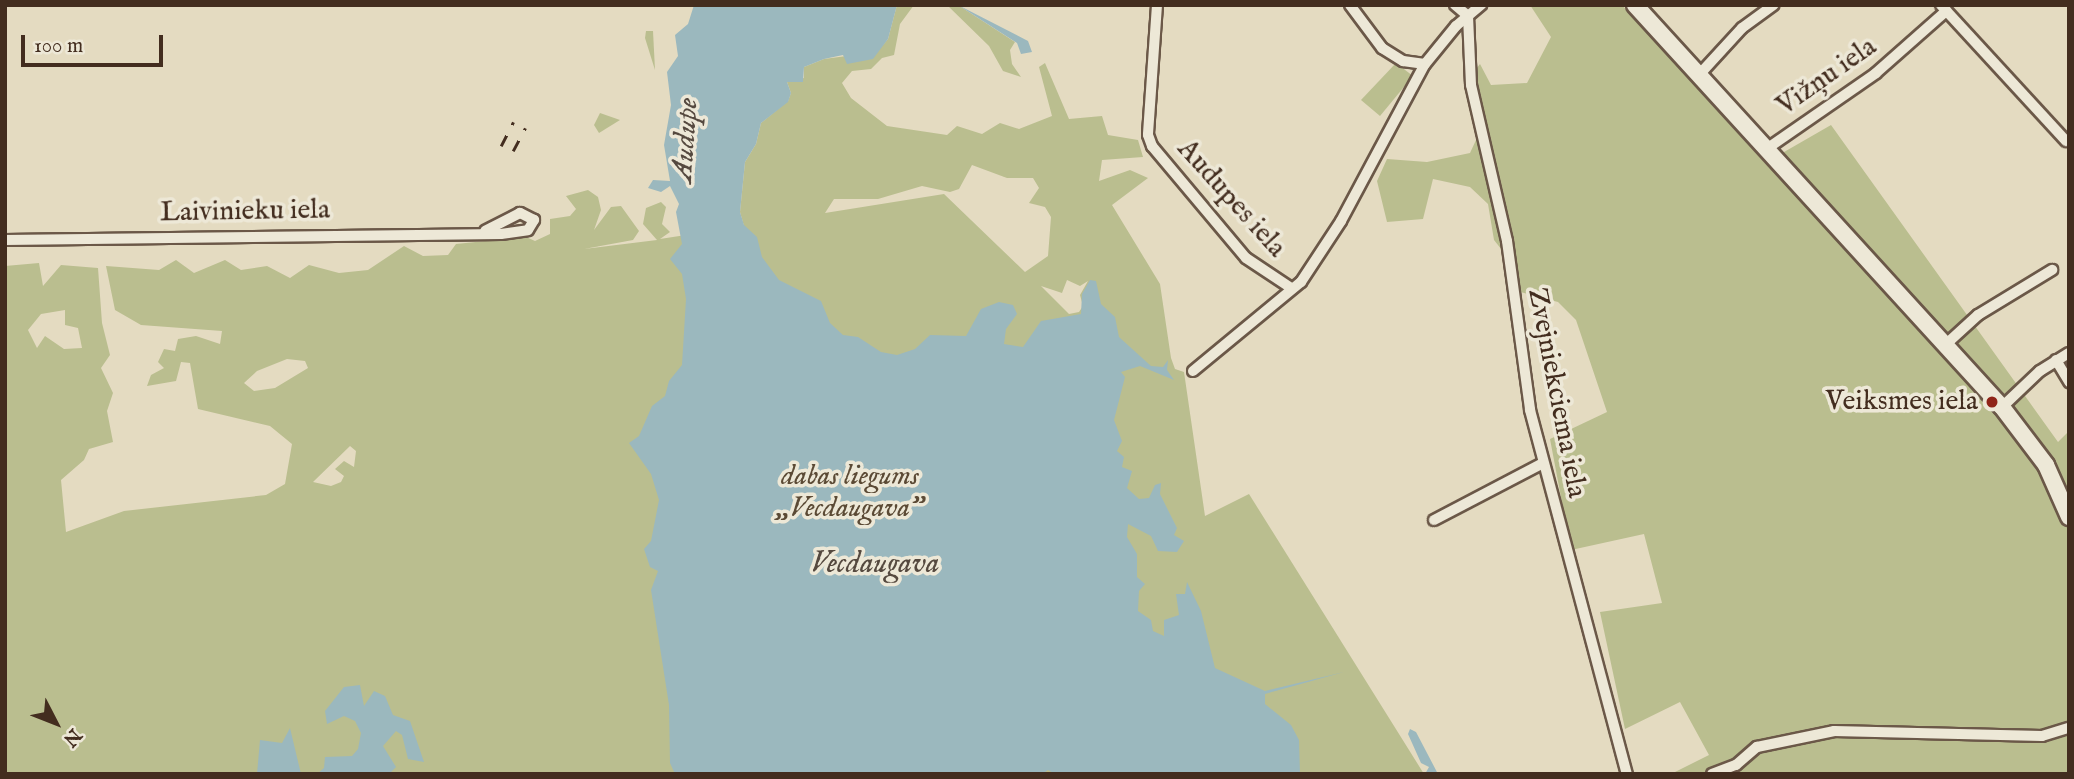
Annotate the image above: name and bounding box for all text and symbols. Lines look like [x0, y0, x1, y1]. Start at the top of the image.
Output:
scale bar [24, 21, 166, 65]
street label: Vižņu iela [1771, 31, 1883, 123]
text: 100 m [34, 33, 83, 60]
water label: Audupe [665, 97, 707, 183]
street label: Audupes iela [1169, 133, 1293, 265]
street label: Laivinieku iela [160, 194, 330, 230]
street label: Zvejniekciema iela [1519, 285, 1593, 501]
place label: Veiksmes iela [1826, 385, 1978, 419]
marker: Veiksmes iela [1984, 394, 2000, 410]
park label: dabas liegums „Vecdaugava” [777, 460, 923, 526]
water label: Vecdaugava [811, 546, 939, 582]
north arrow [21, 688, 91, 758]
text: N [57, 723, 86, 751]

